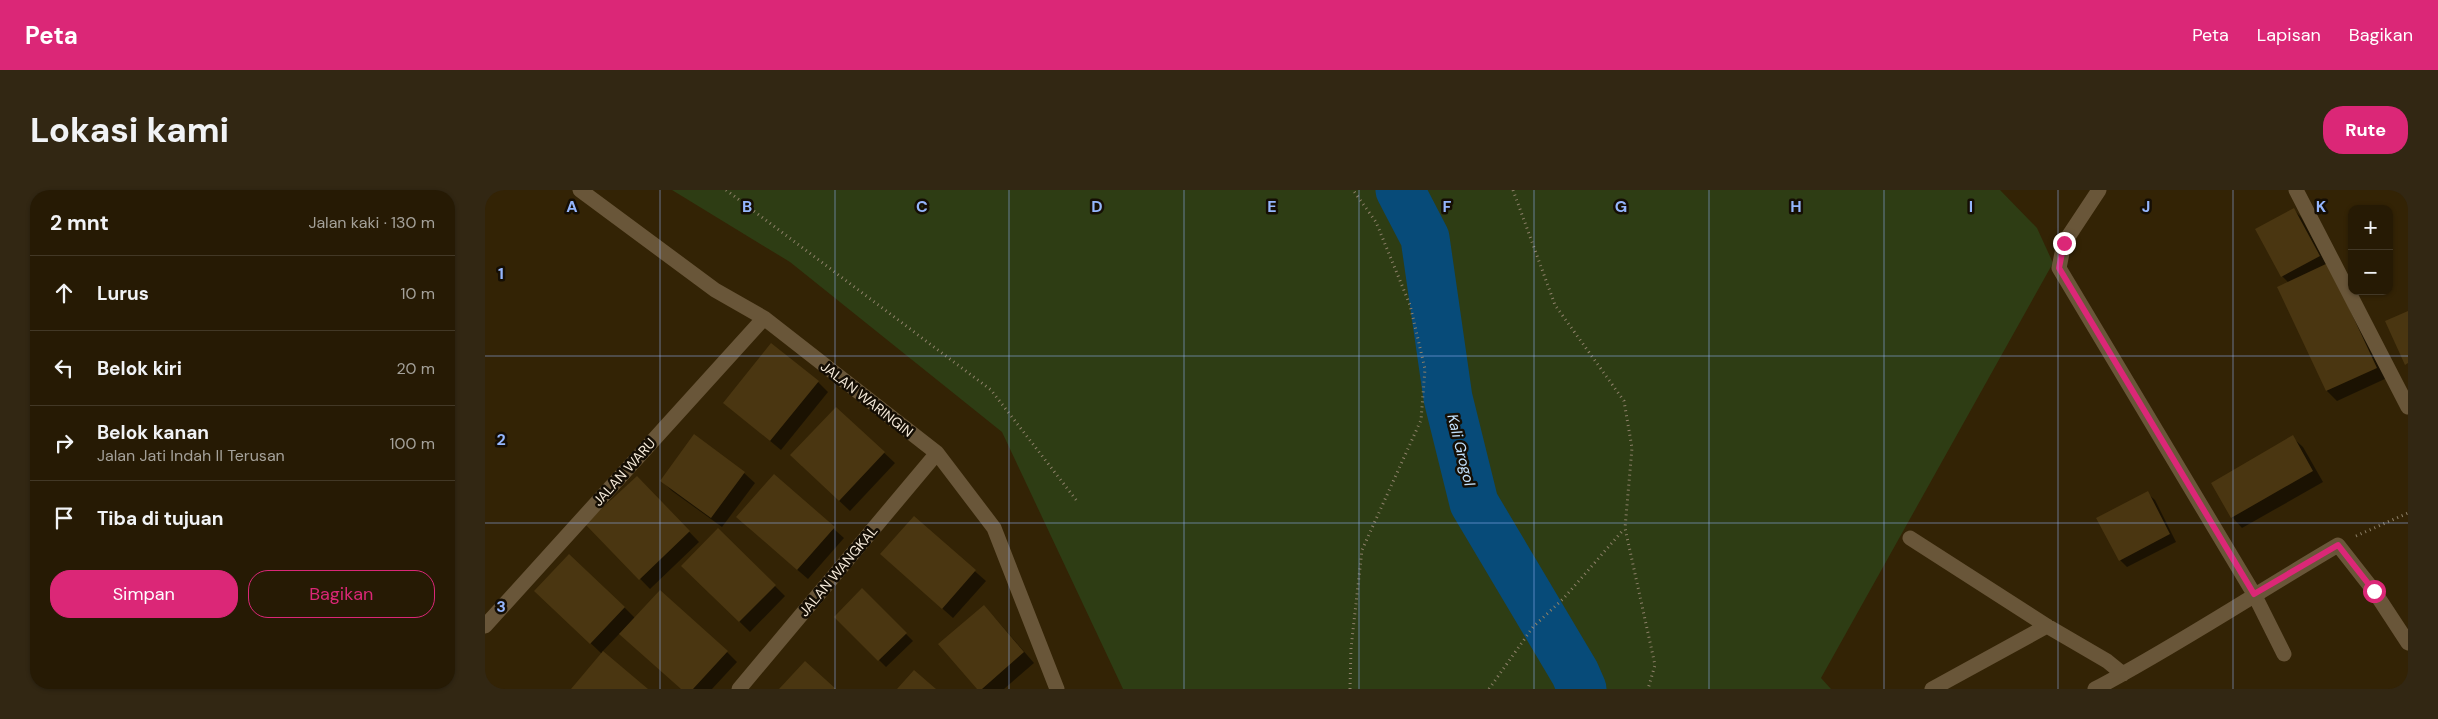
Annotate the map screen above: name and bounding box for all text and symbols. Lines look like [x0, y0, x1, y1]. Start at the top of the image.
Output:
text: Peta [25, 20, 78, 51]
text: Peta [2192, 23, 2229, 47]
text: Lapisan [2257, 23, 2321, 47]
text: Bagikan [2349, 23, 2413, 47]
button: Rute [2323, 106, 2408, 154]
text: Lokasi kami [30, 107, 229, 153]
text: A [566, 196, 578, 217]
text: B [742, 196, 752, 217]
text: C [916, 196, 928, 217]
text: D [1091, 196, 1103, 217]
text: E [1267, 196, 1277, 217]
text: F [1443, 196, 1452, 217]
text: G [1615, 196, 1627, 217]
text: H [1790, 196, 1802, 217]
text: I [1969, 196, 1973, 217]
text: J [2142, 196, 2150, 217]
text: K [2316, 196, 2327, 217]
map controls [2348, 205, 2393, 295]
button: + [2348, 205, 2393, 250]
text: 2 mnt [50, 209, 109, 237]
text: Jalan kaki · 130 m [308, 212, 435, 233]
route end [2053, 232, 2076, 255]
button: − [2348, 250, 2393, 295]
text: 1 [498, 263, 504, 284]
icon: ahead [50, 279, 78, 307]
text: Lurus [97, 281, 149, 306]
text: 10 m [401, 283, 435, 304]
icon: left [50, 354, 78, 382]
text: Belok kiri [97, 356, 182, 381]
street label: JALAN WARINGIN [817, 357, 917, 441]
text: 20 m [396, 358, 435, 379]
water label: Kali Grogol [1442, 412, 1480, 489]
text: Belok kanan [97, 420, 209, 445]
icon: right [50, 429, 78, 457]
text: 2 [496, 429, 506, 450]
text: 100 m [390, 433, 435, 454]
street label: JALAN WARU [589, 434, 659, 510]
text: Jalan Jati Indah II Terusan [97, 445, 285, 466]
icon: arrive [50, 504, 78, 532]
text: Tiba di tujuan [97, 506, 223, 531]
street label: JALAN WANGKAL [795, 522, 881, 620]
button: Simpan [50, 570, 238, 618]
button: Bagikan [248, 570, 435, 618]
route start [2363, 580, 2386, 603]
text: 3 [496, 596, 506, 617]

